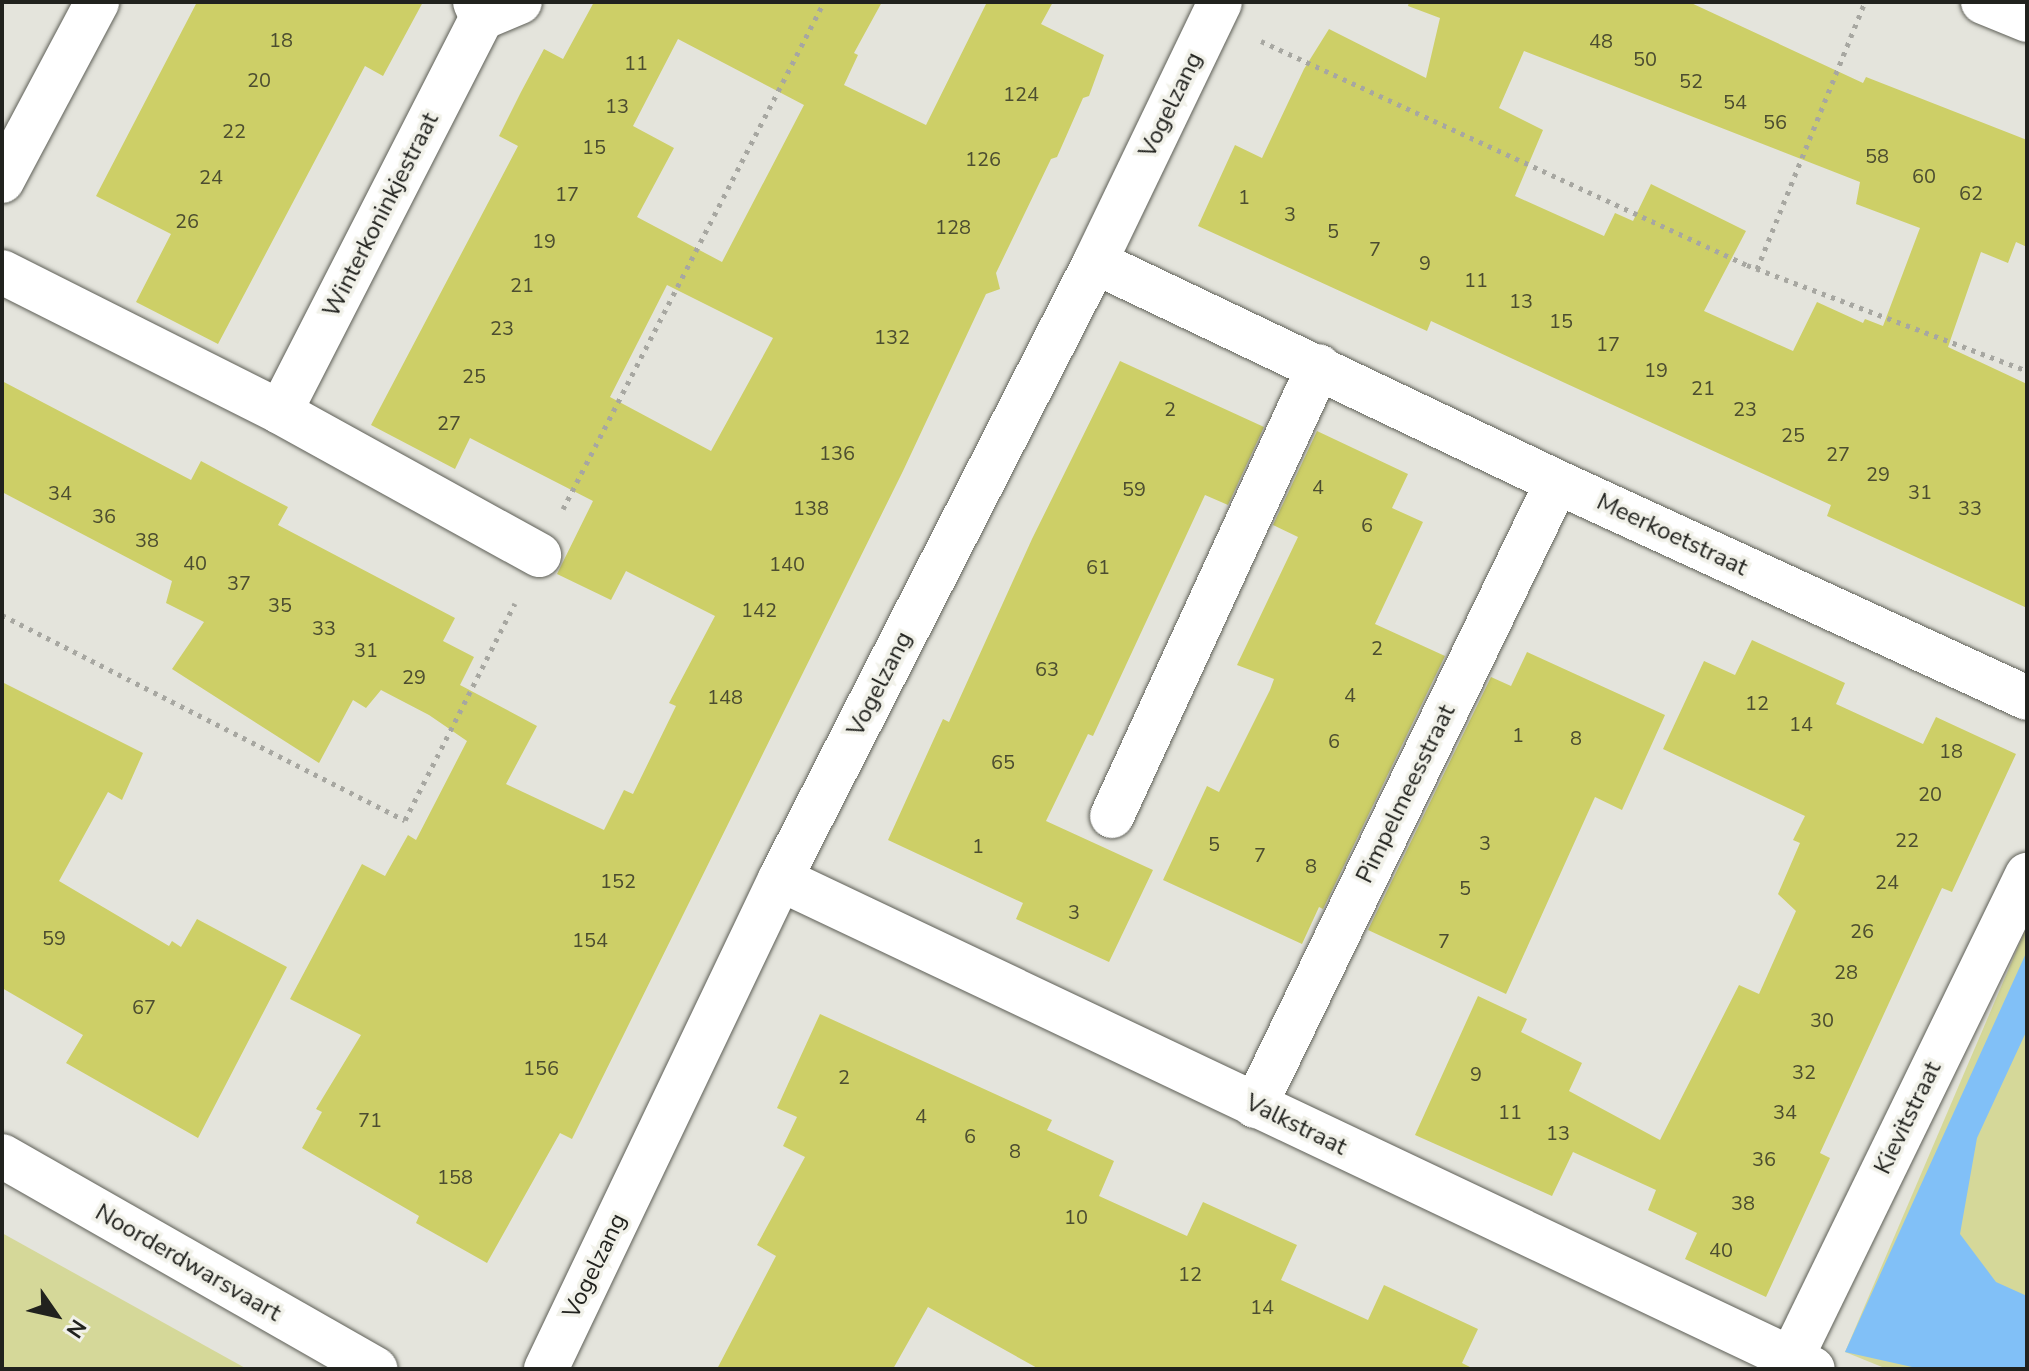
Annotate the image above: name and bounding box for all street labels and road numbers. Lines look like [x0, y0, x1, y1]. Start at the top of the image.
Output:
street label: Vogelzang [1133, 48, 1209, 162]
street label: Winterkoninkjestraat [317, 108, 445, 322]
street label: Meerkoetstraat [1592, 488, 1752, 582]
street label: Vogelzang [841, 627, 919, 741]
street label: Pimpelmeesstraat [1350, 700, 1462, 888]
street label: Kievitstraat [1868, 1057, 1948, 1179]
street label: Valkstraat [1241, 1088, 1351, 1162]
street label: Noorderdwarsvaart [90, 1198, 286, 1328]
street label: Vogelzang [557, 1209, 633, 1323]

